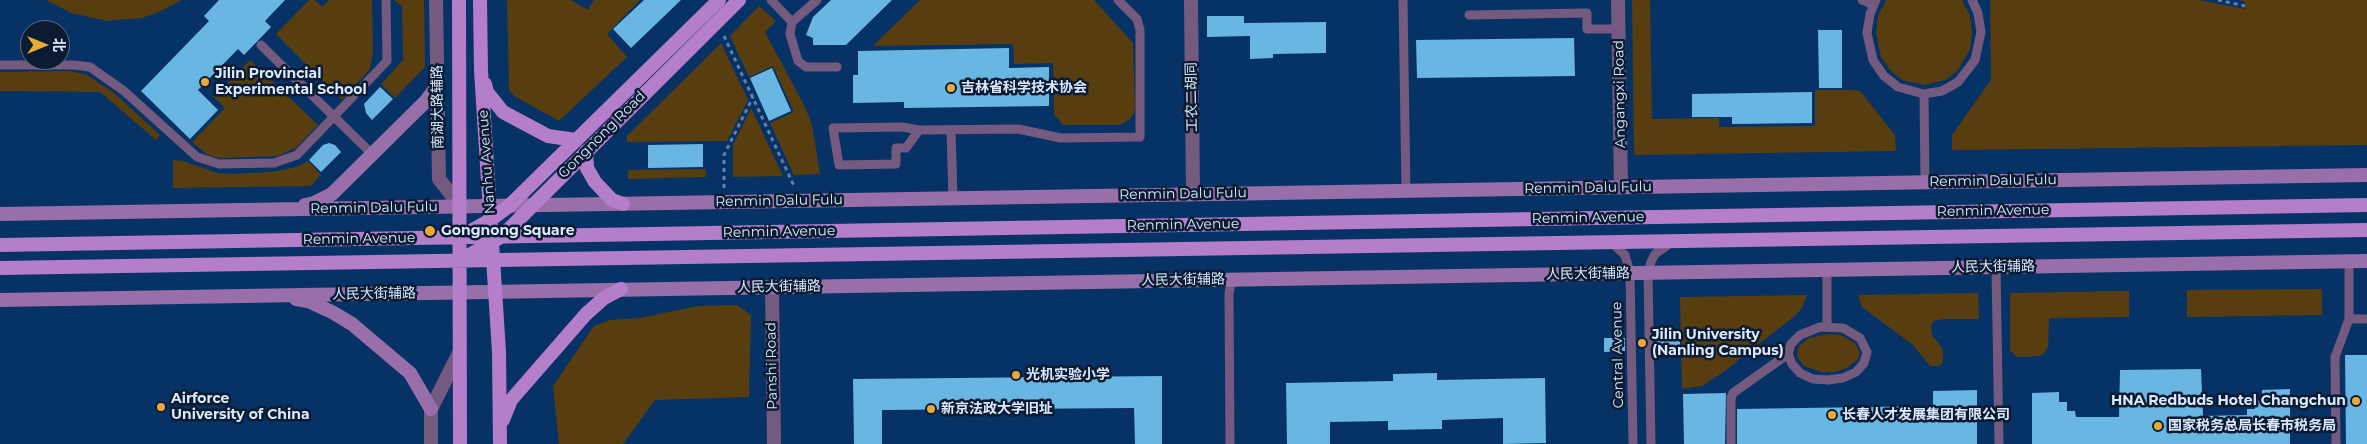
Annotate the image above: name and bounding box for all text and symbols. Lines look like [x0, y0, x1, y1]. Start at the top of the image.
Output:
north arrow [20, 20, 70, 70]
text: 北 [50, 38, 68, 52]
street label: Angangxi Road [1611, 40, 1629, 148]
street label: 工农二胡同 [1183, 62, 1201, 132]
street label: 南湖大路辅路 [429, 65, 447, 149]
place label: Jilin Provincial Experimental School [215, 66, 367, 98]
marker: Jilin Provincial Experimental School [199, 76, 211, 88]
place label: 吉林省科学技术协会 [961, 80, 1087, 96]
marker: 吉林省科学技术协会 [945, 82, 957, 94]
street label: Gongnong Road [555, 88, 649, 182]
street label: Nanhu Avenue [475, 109, 499, 215]
street label: Renmin Dalu Fulu [1929, 171, 2057, 191]
street label: Renmin Dalu Fulu [1524, 178, 1652, 198]
street label: Renmin Dalu Fulu [1119, 184, 1247, 204]
street label: Renmin Dalu Fulu [715, 191, 843, 211]
street label: Renmin Dalu Fulu [310, 198, 438, 218]
street label: Renmin Avenue [1937, 202, 2049, 220]
street label: Renmin Avenue [1532, 209, 1644, 227]
street label: Renmin Avenue [1127, 216, 1239, 234]
place label: Gongnong Square [441, 223, 574, 239]
street label: Renmin Avenue [723, 223, 835, 241]
marker: Gongnong Square [423, 224, 437, 238]
street label: Renmin Avenue [303, 230, 415, 248]
street label: 人民大街辅路 [1951, 258, 2035, 276]
street label: 人民大街辅路 [1546, 265, 1630, 283]
street label: 人民大街辅路 [1141, 271, 1225, 289]
street label: 人民大街辅路 [737, 278, 821, 296]
street label: 人民大街辅路 [332, 285, 416, 303]
street label: Central Avenue [1609, 301, 1627, 409]
street label: Panshi Road [763, 322, 781, 410]
place label: Jilin University (Nanling Campus) [1652, 327, 1784, 360]
marker: Jilin University (Nanling Campus) [1636, 337, 1648, 349]
place label: 光机实验小学 [1026, 367, 1110, 383]
marker: 光机实验小学 [1010, 369, 1022, 381]
place label: Airforce University of China [171, 391, 310, 424]
place label: HNA Redbuds Hotel Changchun [2111, 393, 2346, 409]
marker: HNA Redbuds Hotel Changchun [2350, 395, 2362, 407]
marker: Airforce University of China [155, 401, 167, 413]
place label: 新京法政大学旧址 [941, 401, 1053, 417]
marker: 新京法政大学旧址 [925, 403, 937, 415]
place label: 长春人才发展集团有限公司 [1842, 407, 2010, 423]
marker: 长春人才发展集团有限公司 [1826, 409, 1838, 421]
place label: 国家税务总局长春市税务局 [2168, 418, 2336, 434]
marker: 国家税务总局长春市税务局 [2152, 420, 2164, 432]

